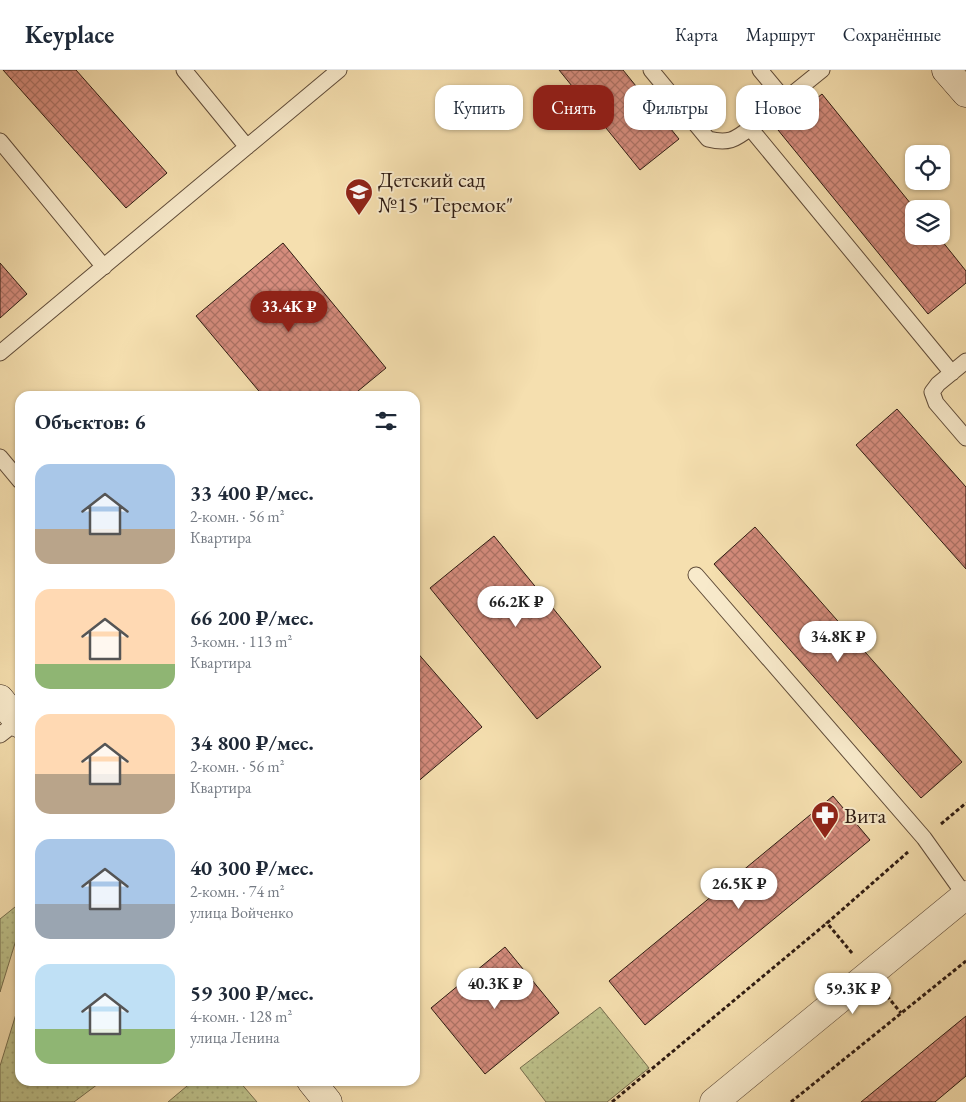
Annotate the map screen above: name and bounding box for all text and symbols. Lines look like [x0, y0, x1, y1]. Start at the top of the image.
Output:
text: Keyplace [25, 19, 114, 50]
text: Карта [675, 23, 718, 46]
text: Маршрут [746, 23, 815, 46]
text: Сохранённые [843, 23, 941, 46]
chip: Купить [435, 85, 523, 130]
chip: Снять [533, 85, 614, 130]
chip: Фильтры [624, 85, 726, 130]
chip: Новое [736, 85, 819, 130]
map controls [905, 145, 950, 245]
button: locate [905, 145, 950, 190]
place label: Детский сад №15 "Теремок" [378, 165, 513, 219]
school or university icon: Детский сад №15 "Теремок" [344, 177, 374, 216]
button: layers [905, 200, 950, 245]
pin: 33.4K ₽ [243, 290, 335, 333]
text: 33.4K ₽ [261, 296, 317, 317]
icon: filters [372, 407, 400, 435]
text: Объектов: 6 [35, 408, 146, 435]
text: 33 400 ₽/мес. [190, 479, 314, 506]
icon: home [75, 484, 135, 544]
text: 2-комн. · 56 m² [190, 506, 285, 527]
text: Квартира [190, 527, 251, 548]
pin: 66.2K ₽ [470, 586, 562, 628]
text: 66.2K ₽ [488, 591, 544, 612]
text: 66 200 ₽/мес. [190, 604, 314, 631]
icon: home [75, 609, 135, 669]
pin: 34.8K ₽ [792, 620, 884, 663]
text: 34.8K ₽ [810, 626, 866, 647]
text: 3-комн. · 113 m² [190, 631, 292, 652]
text: Квартира [190, 652, 251, 673]
text: 34 800 ₽/мес. [190, 729, 314, 756]
icon: home [75, 734, 135, 794]
text: 2-комн. · 56 m² [190, 756, 285, 777]
text: Квартира [190, 777, 251, 798]
pharmacy icon: Вита [810, 800, 840, 839]
place label: Вита [844, 801, 887, 830]
text: 40 300 ₽/мес. [190, 854, 314, 881]
icon: home [75, 859, 135, 919]
pin: 26.5K ₽ [693, 868, 785, 910]
text: 26.5K ₽ [711, 873, 767, 894]
text: 2-комн. · 74 m² [190, 881, 285, 902]
text: улица Войченко [190, 902, 293, 923]
pin: 40.3K ₽ [449, 968, 541, 1010]
pin: 59.3K ₽ [807, 972, 899, 1015]
text: 40.3K ₽ [467, 973, 523, 994]
text: 59.3K ₽ [825, 978, 881, 999]
text: 59 300 ₽/мес. [190, 979, 314, 1006]
icon: home [75, 984, 135, 1044]
text: 4-комн. · 128 m² [190, 1006, 292, 1027]
text: улица Ленина [190, 1027, 280, 1048]

